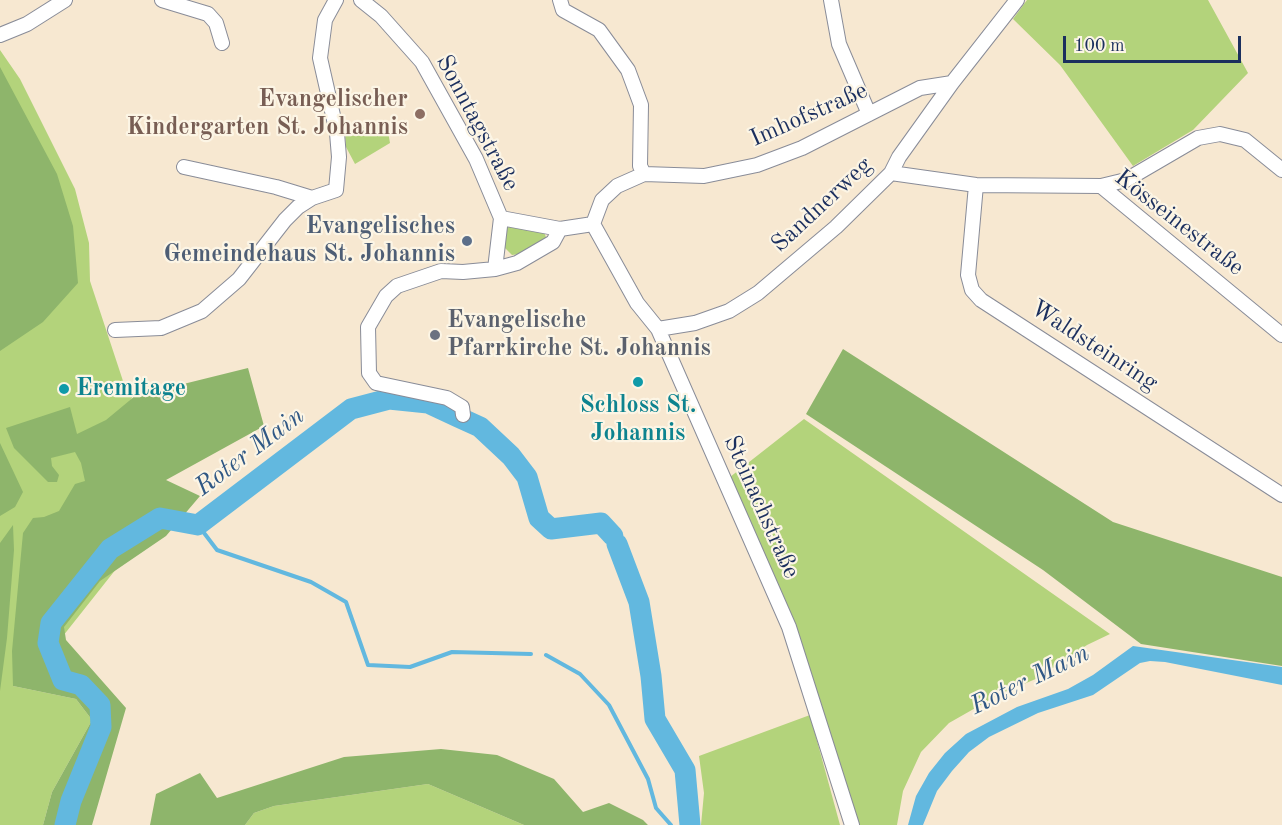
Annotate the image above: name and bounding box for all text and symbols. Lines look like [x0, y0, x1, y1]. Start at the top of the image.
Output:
scale bar [1066, 24, 1244, 62]
text: 100 m [1074, 37, 1125, 55]
street label: Sonntagstraße [429, 50, 525, 196]
street label: Imhofstraße [746, 76, 872, 154]
place label: Evangelischer Kindergarten St. Johannis [127, 86, 408, 142]
marker: Evangelischer Kindergarten St. Johannis [413, 107, 427, 121]
street label: Sandnerweg [766, 151, 878, 259]
street label: Kösseinestraße [1108, 163, 1250, 283]
place label: Evangelisches Gemeindehaus St. Johannis [163, 213, 455, 269]
marker: Evangelisches Gemeindehaus St. Johannis [460, 234, 474, 248]
street label: Waldsteinring [1025, 294, 1163, 398]
place label: Evangelische Pfarrkirche St. Johannis [447, 307, 711, 363]
marker: Evangelische Pfarrkirche St. Johannis [428, 328, 442, 342]
place label: Eremitage [76, 375, 186, 403]
marker: Schloss St. Johannis [631, 375, 645, 389]
marker: Eremitage [57, 382, 71, 396]
place label: Schloss St. Johannis [580, 392, 696, 448]
water label: Roter Main [189, 401, 311, 503]
street label: Steinachstraße [717, 431, 805, 583]
water label: Roter Main [965, 638, 1095, 722]

